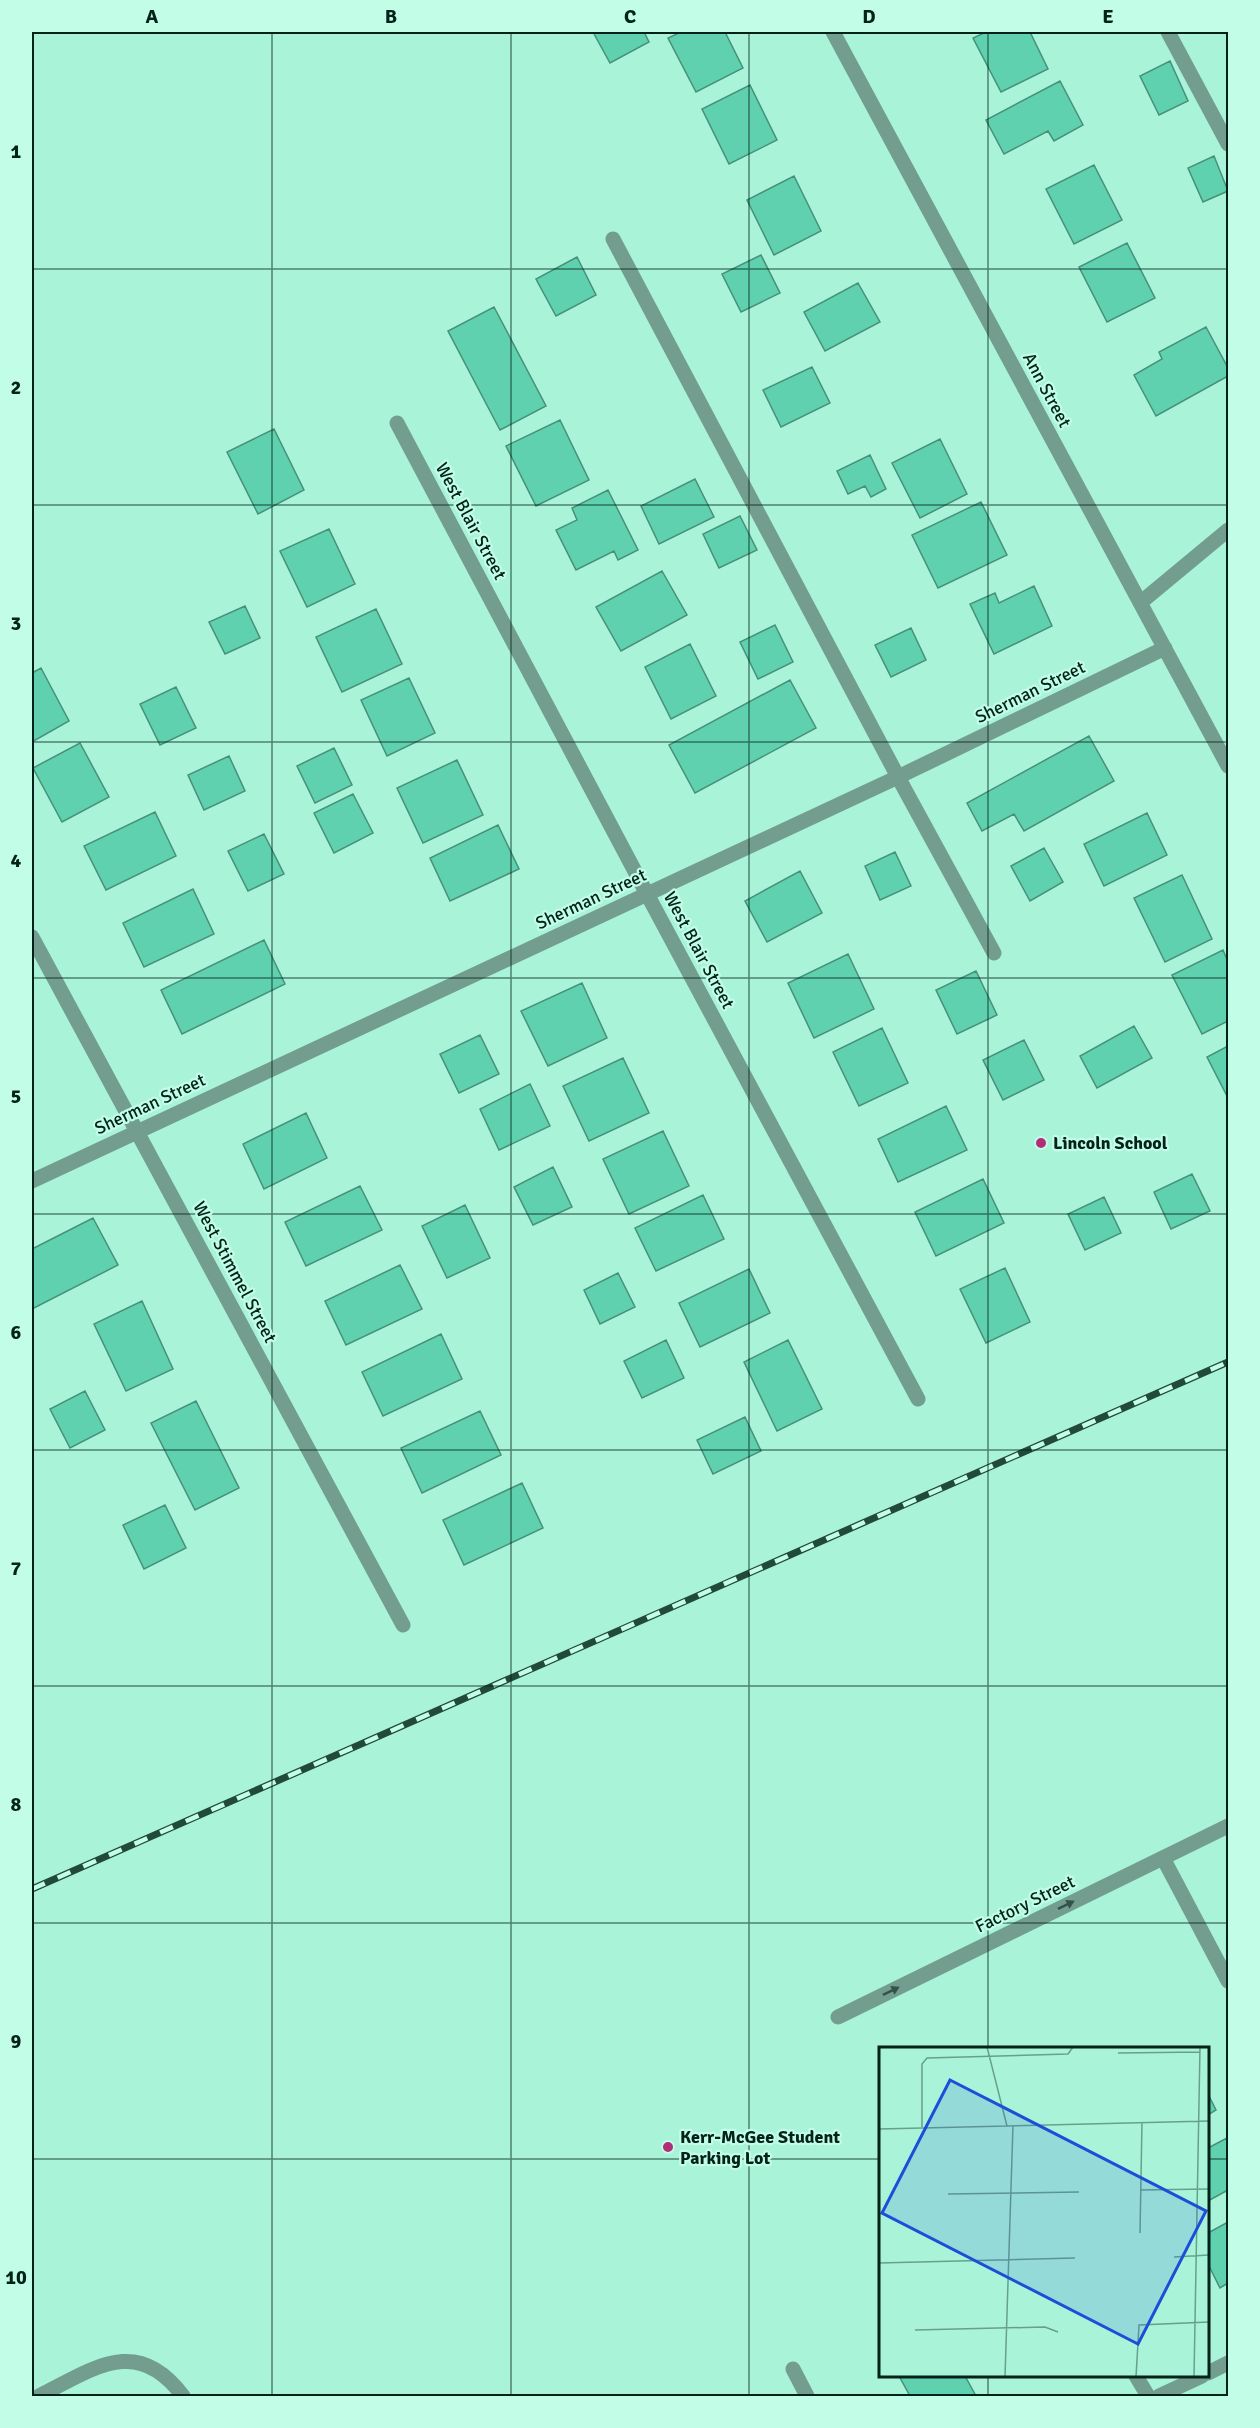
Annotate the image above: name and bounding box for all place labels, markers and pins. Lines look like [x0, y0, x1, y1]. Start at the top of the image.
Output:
place label: Lincoln School [1053, 1132, 1168, 1154]
marker: Lincoln School [1034, 1136, 1048, 1150]
place label: Kerr-McGee Student Parking Lot [680, 2126, 840, 2169]
marker: Kerr-McGee Student Parking Lot [661, 2140, 675, 2154]

